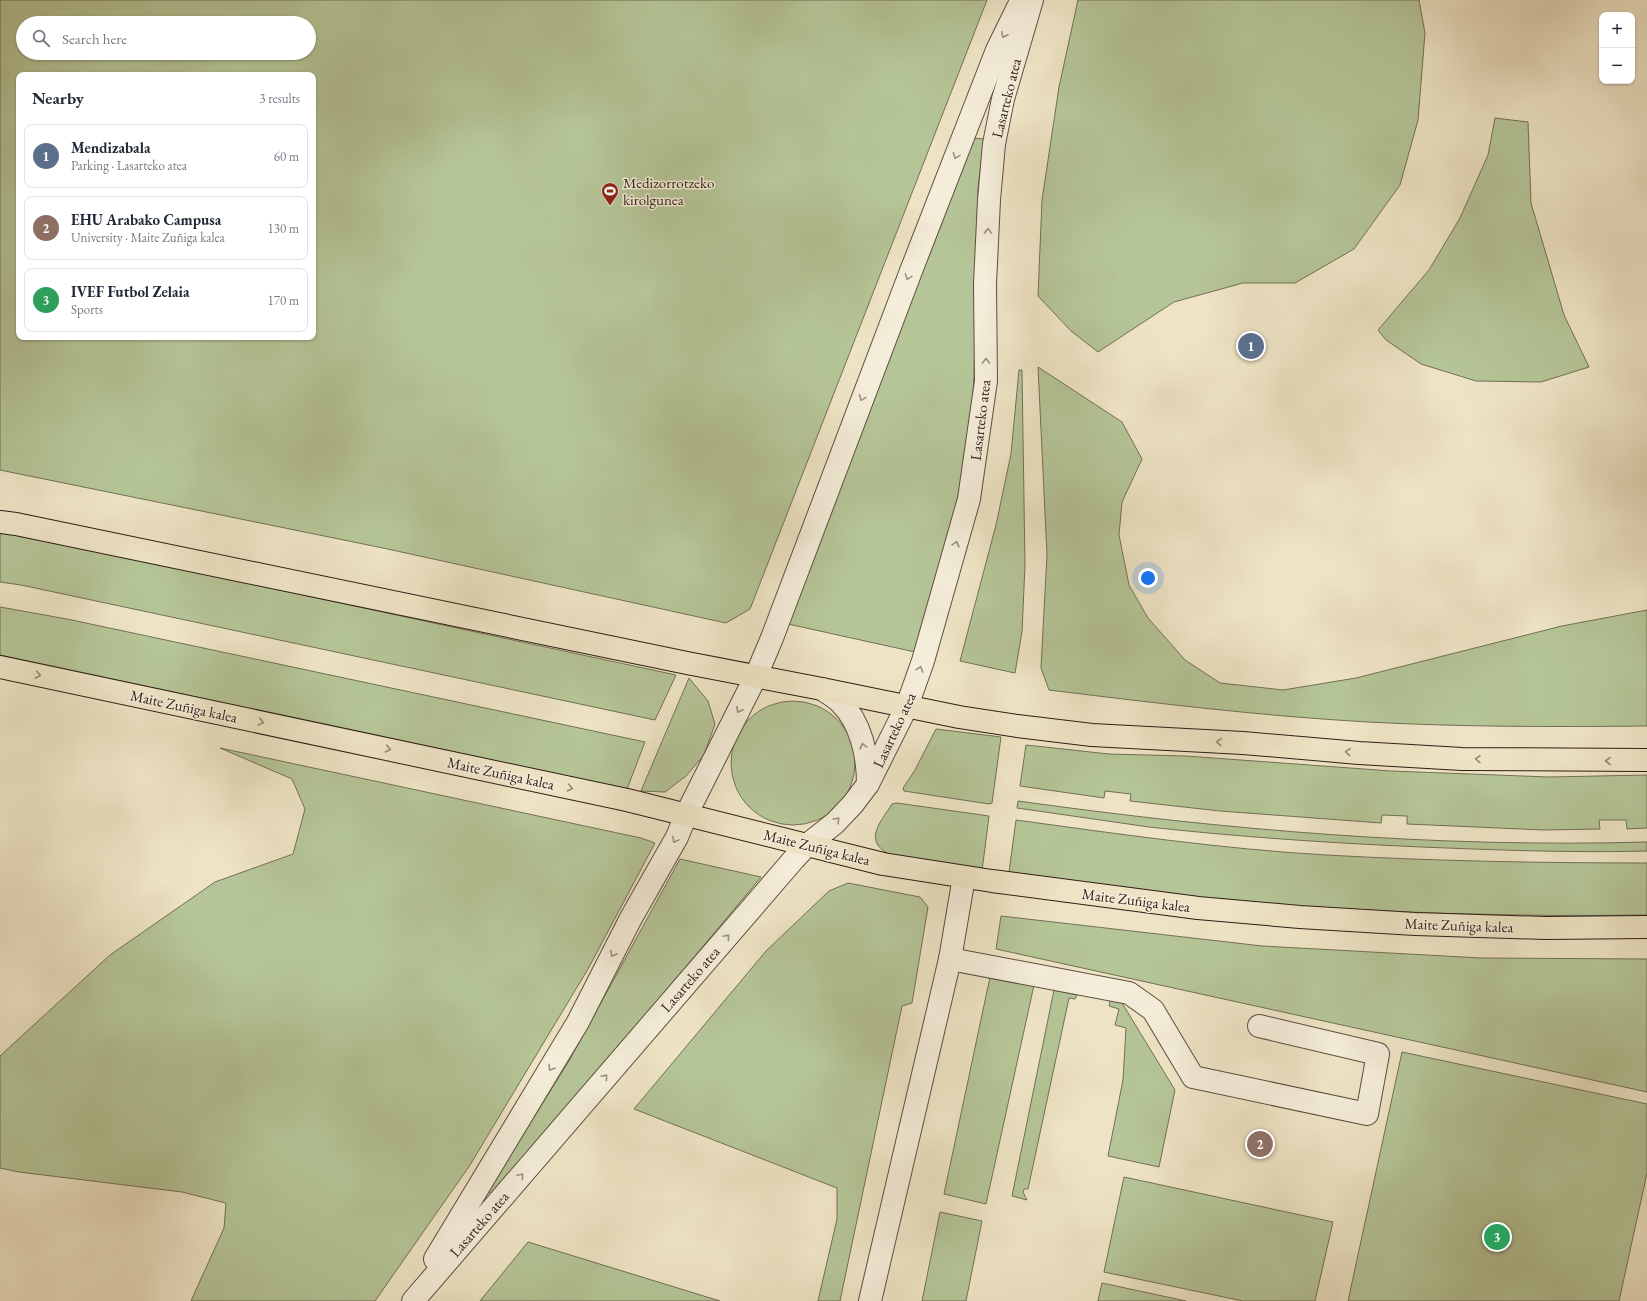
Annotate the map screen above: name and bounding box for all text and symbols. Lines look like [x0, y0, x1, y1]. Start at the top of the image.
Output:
map controls [1599, 12, 1635, 84]
button: + [1599, 12, 1635, 48]
search box [16, 16, 316, 60]
icon: search [30, 27, 52, 49]
text: Search here [62, 29, 127, 48]
one-way arrow [1001, 31, 1009, 38]
button: − [1599, 48, 1635, 84]
street label: Lasarteko atea [987, 56, 1025, 140]
text: Nearby [32, 87, 84, 109]
text: 3 results [259, 90, 300, 107]
text: Mendizabala [71, 138, 151, 157]
text: 1 [43, 148, 49, 165]
text: 60 m [274, 148, 299, 165]
one-way arrow [952, 152, 960, 159]
text: Parking · Lasarteko atea [71, 157, 187, 174]
place label: Medizorrotzeko kirolgunea [623, 173, 714, 209]
sports icon: Medizorrotzeko kirolgunea [600, 181, 620, 206]
text: EHU Arabako Campusa [71, 210, 221, 229]
text: 2 [43, 220, 49, 237]
text: 130 m [268, 220, 299, 237]
one-way arrow [983, 228, 992, 234]
text: University · Maite Zuñiga kalea [71, 229, 225, 246]
one-way arrow [905, 273, 913, 280]
text: IVEF Futbol Zelaia [71, 282, 190, 301]
text: 3 [43, 292, 49, 309]
text: 170 m [268, 292, 299, 309]
text: Sports [71, 301, 103, 318]
pin: 1 [1238, 331, 1264, 361]
one-way arrow [982, 358, 990, 364]
street label: Lasarteko atea [966, 379, 994, 461]
one-way arrow [859, 395, 867, 402]
one-way arrow [951, 541, 960, 548]
your location [1138, 568, 1158, 588]
one-way arrow [916, 666, 924, 673]
one-way arrow [35, 670, 41, 678]
street label: Maite Zuñiga kalea [129, 685, 239, 727]
street label: Lasarteko atea [868, 689, 920, 771]
one-way arrow [736, 706, 744, 714]
one-way arrow [258, 718, 264, 726]
one-way arrow [1216, 737, 1222, 746]
one-way arrow [859, 742, 868, 749]
one-way arrow [385, 745, 392, 753]
one-way arrow [1345, 748, 1351, 757]
street label: Maite Zuñiga kalea [446, 752, 556, 794]
one-way arrow [1475, 755, 1481, 763]
one-way arrow [1605, 757, 1611, 765]
one-way arrow [567, 783, 573, 791]
one-way arrow [832, 817, 840, 825]
street label: Maite Zuñiga kalea [762, 825, 872, 869]
one-way arrow [673, 835, 680, 843]
street label: Maite Zuñiga kalea [1081, 884, 1191, 916]
street label: Maite Zuñiga kalea [1404, 914, 1514, 936]
one-way arrow [722, 934, 729, 941]
street label: Lasarteko atea [656, 942, 724, 1016]
one-way arrow [610, 949, 618, 957]
one-way arrow [548, 1064, 555, 1071]
one-way arrow [601, 1075, 608, 1082]
pin: 2 [1247, 1129, 1273, 1159]
one-way arrow [516, 1173, 523, 1181]
street label: Lasarteko atea [445, 1187, 513, 1261]
pin: 3 [1484, 1222, 1510, 1252]

